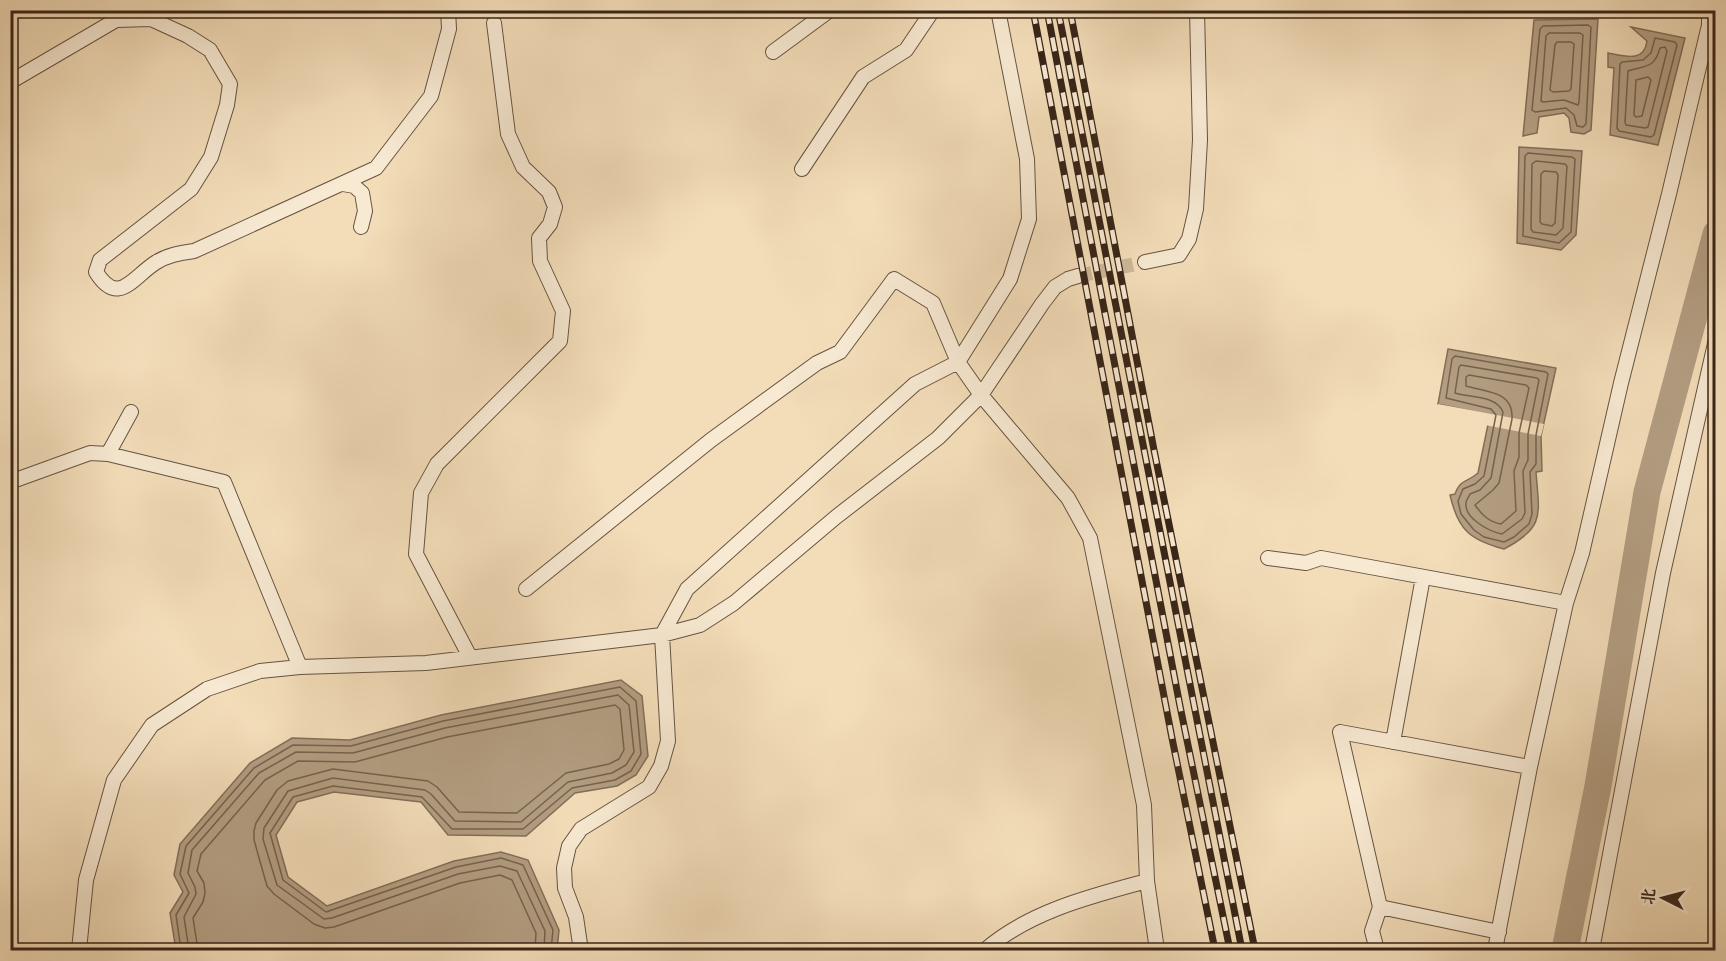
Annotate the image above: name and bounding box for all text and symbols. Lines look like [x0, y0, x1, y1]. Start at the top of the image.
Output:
north arrow [1633, 868, 1693, 928]
text: 北 [1638, 888, 1659, 905]

